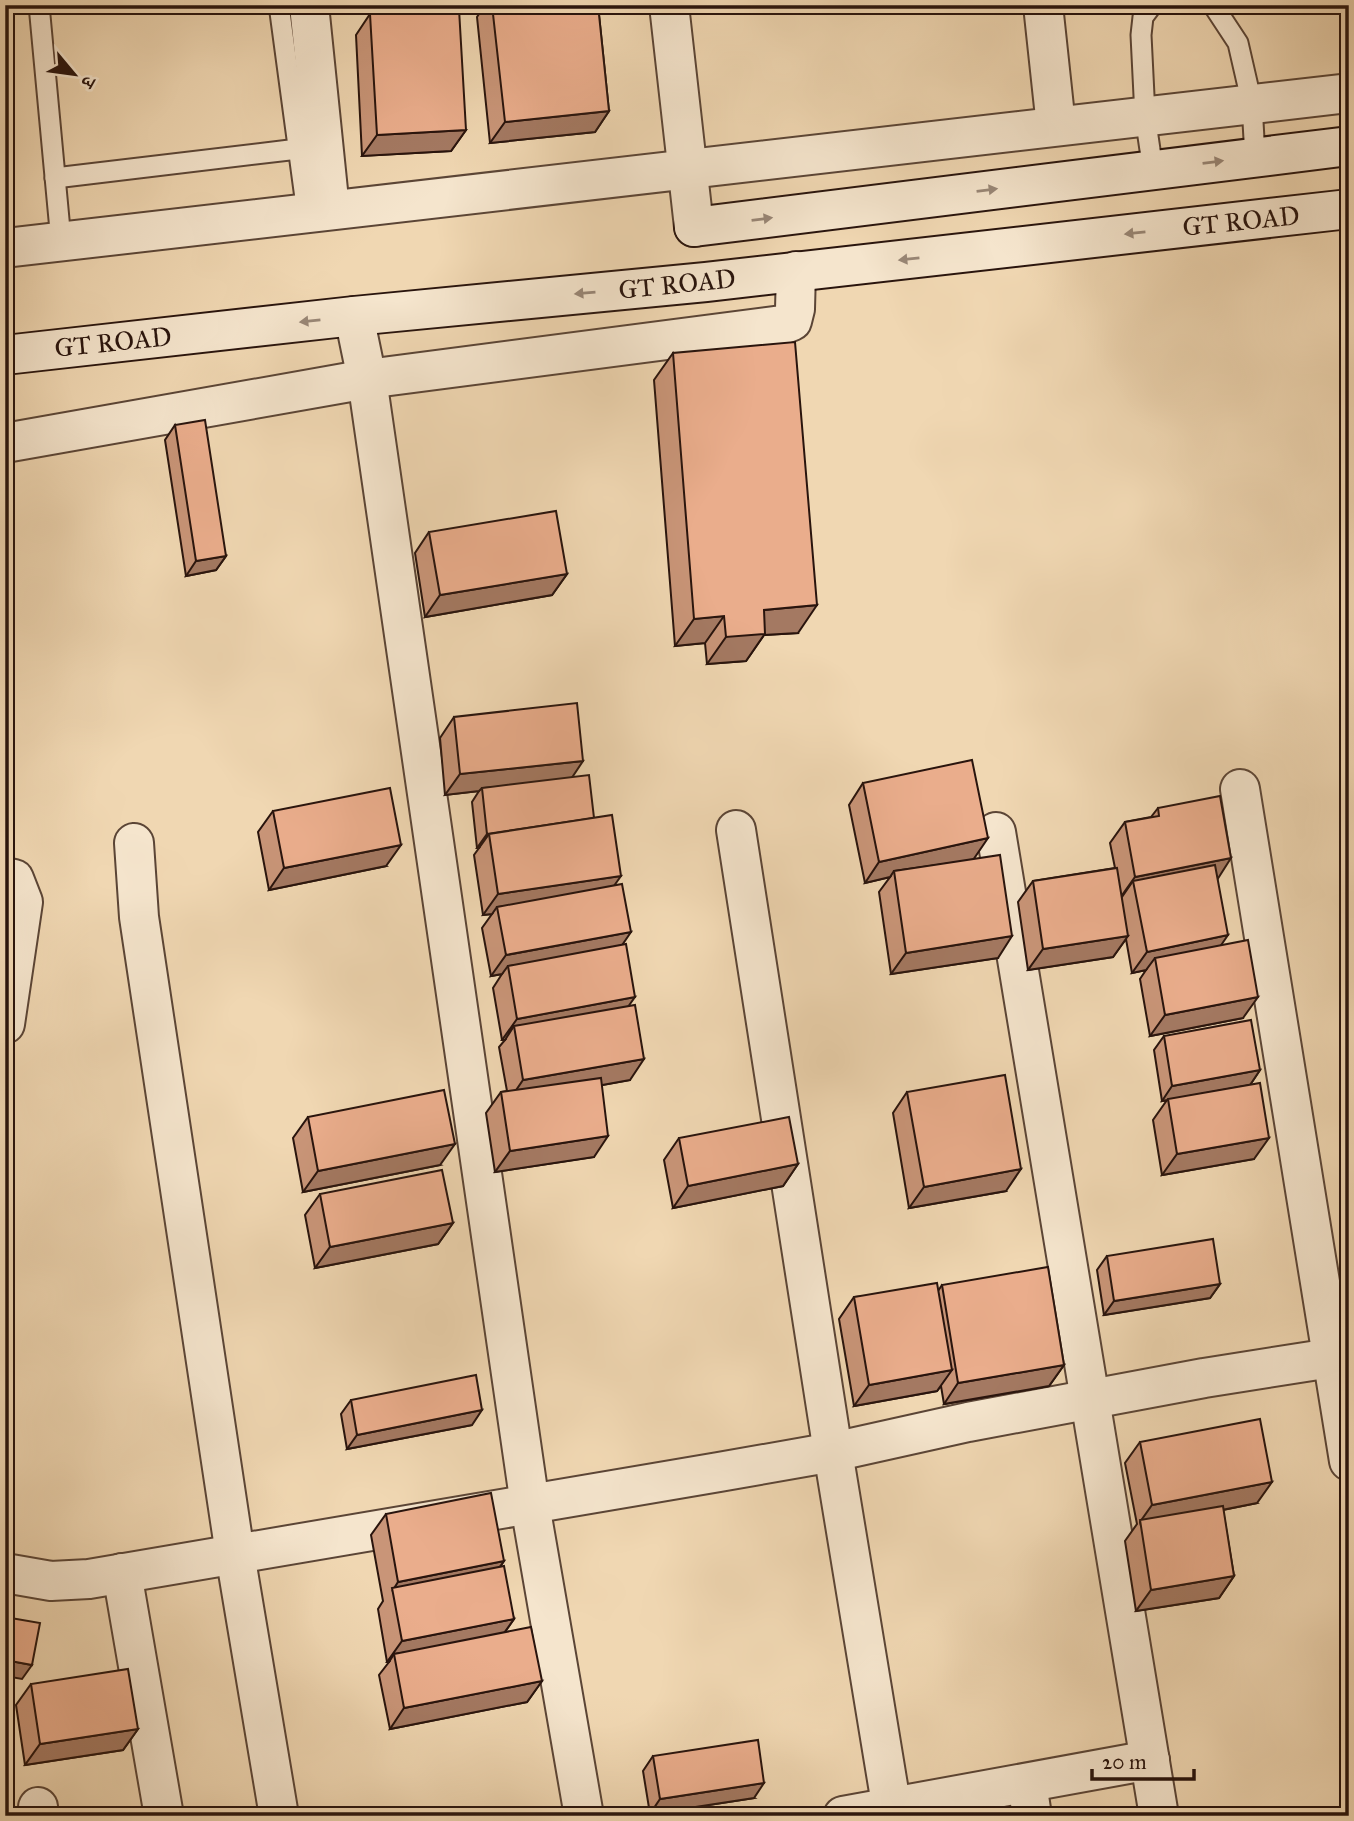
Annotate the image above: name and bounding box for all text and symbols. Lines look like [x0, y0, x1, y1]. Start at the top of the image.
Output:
north arrow [38, 38, 108, 108]
text: उ [75, 70, 102, 93]
one-way arrow [1202, 156, 1224, 167]
one-way arrow [977, 185, 999, 196]
street label: GT ROAD [1181, 199, 1301, 243]
one-way arrow [751, 213, 773, 224]
one-way arrow [1124, 228, 1146, 239]
one-way arrow [898, 253, 920, 264]
street label: GT ROAD [617, 262, 737, 306]
one-way arrow [574, 288, 596, 299]
one-way arrow [299, 316, 321, 327]
street label: GT ROAD [53, 320, 173, 364]
scale bar [1092, 1737, 1193, 1781]
text: 20 m [1102, 1749, 1147, 1775]

